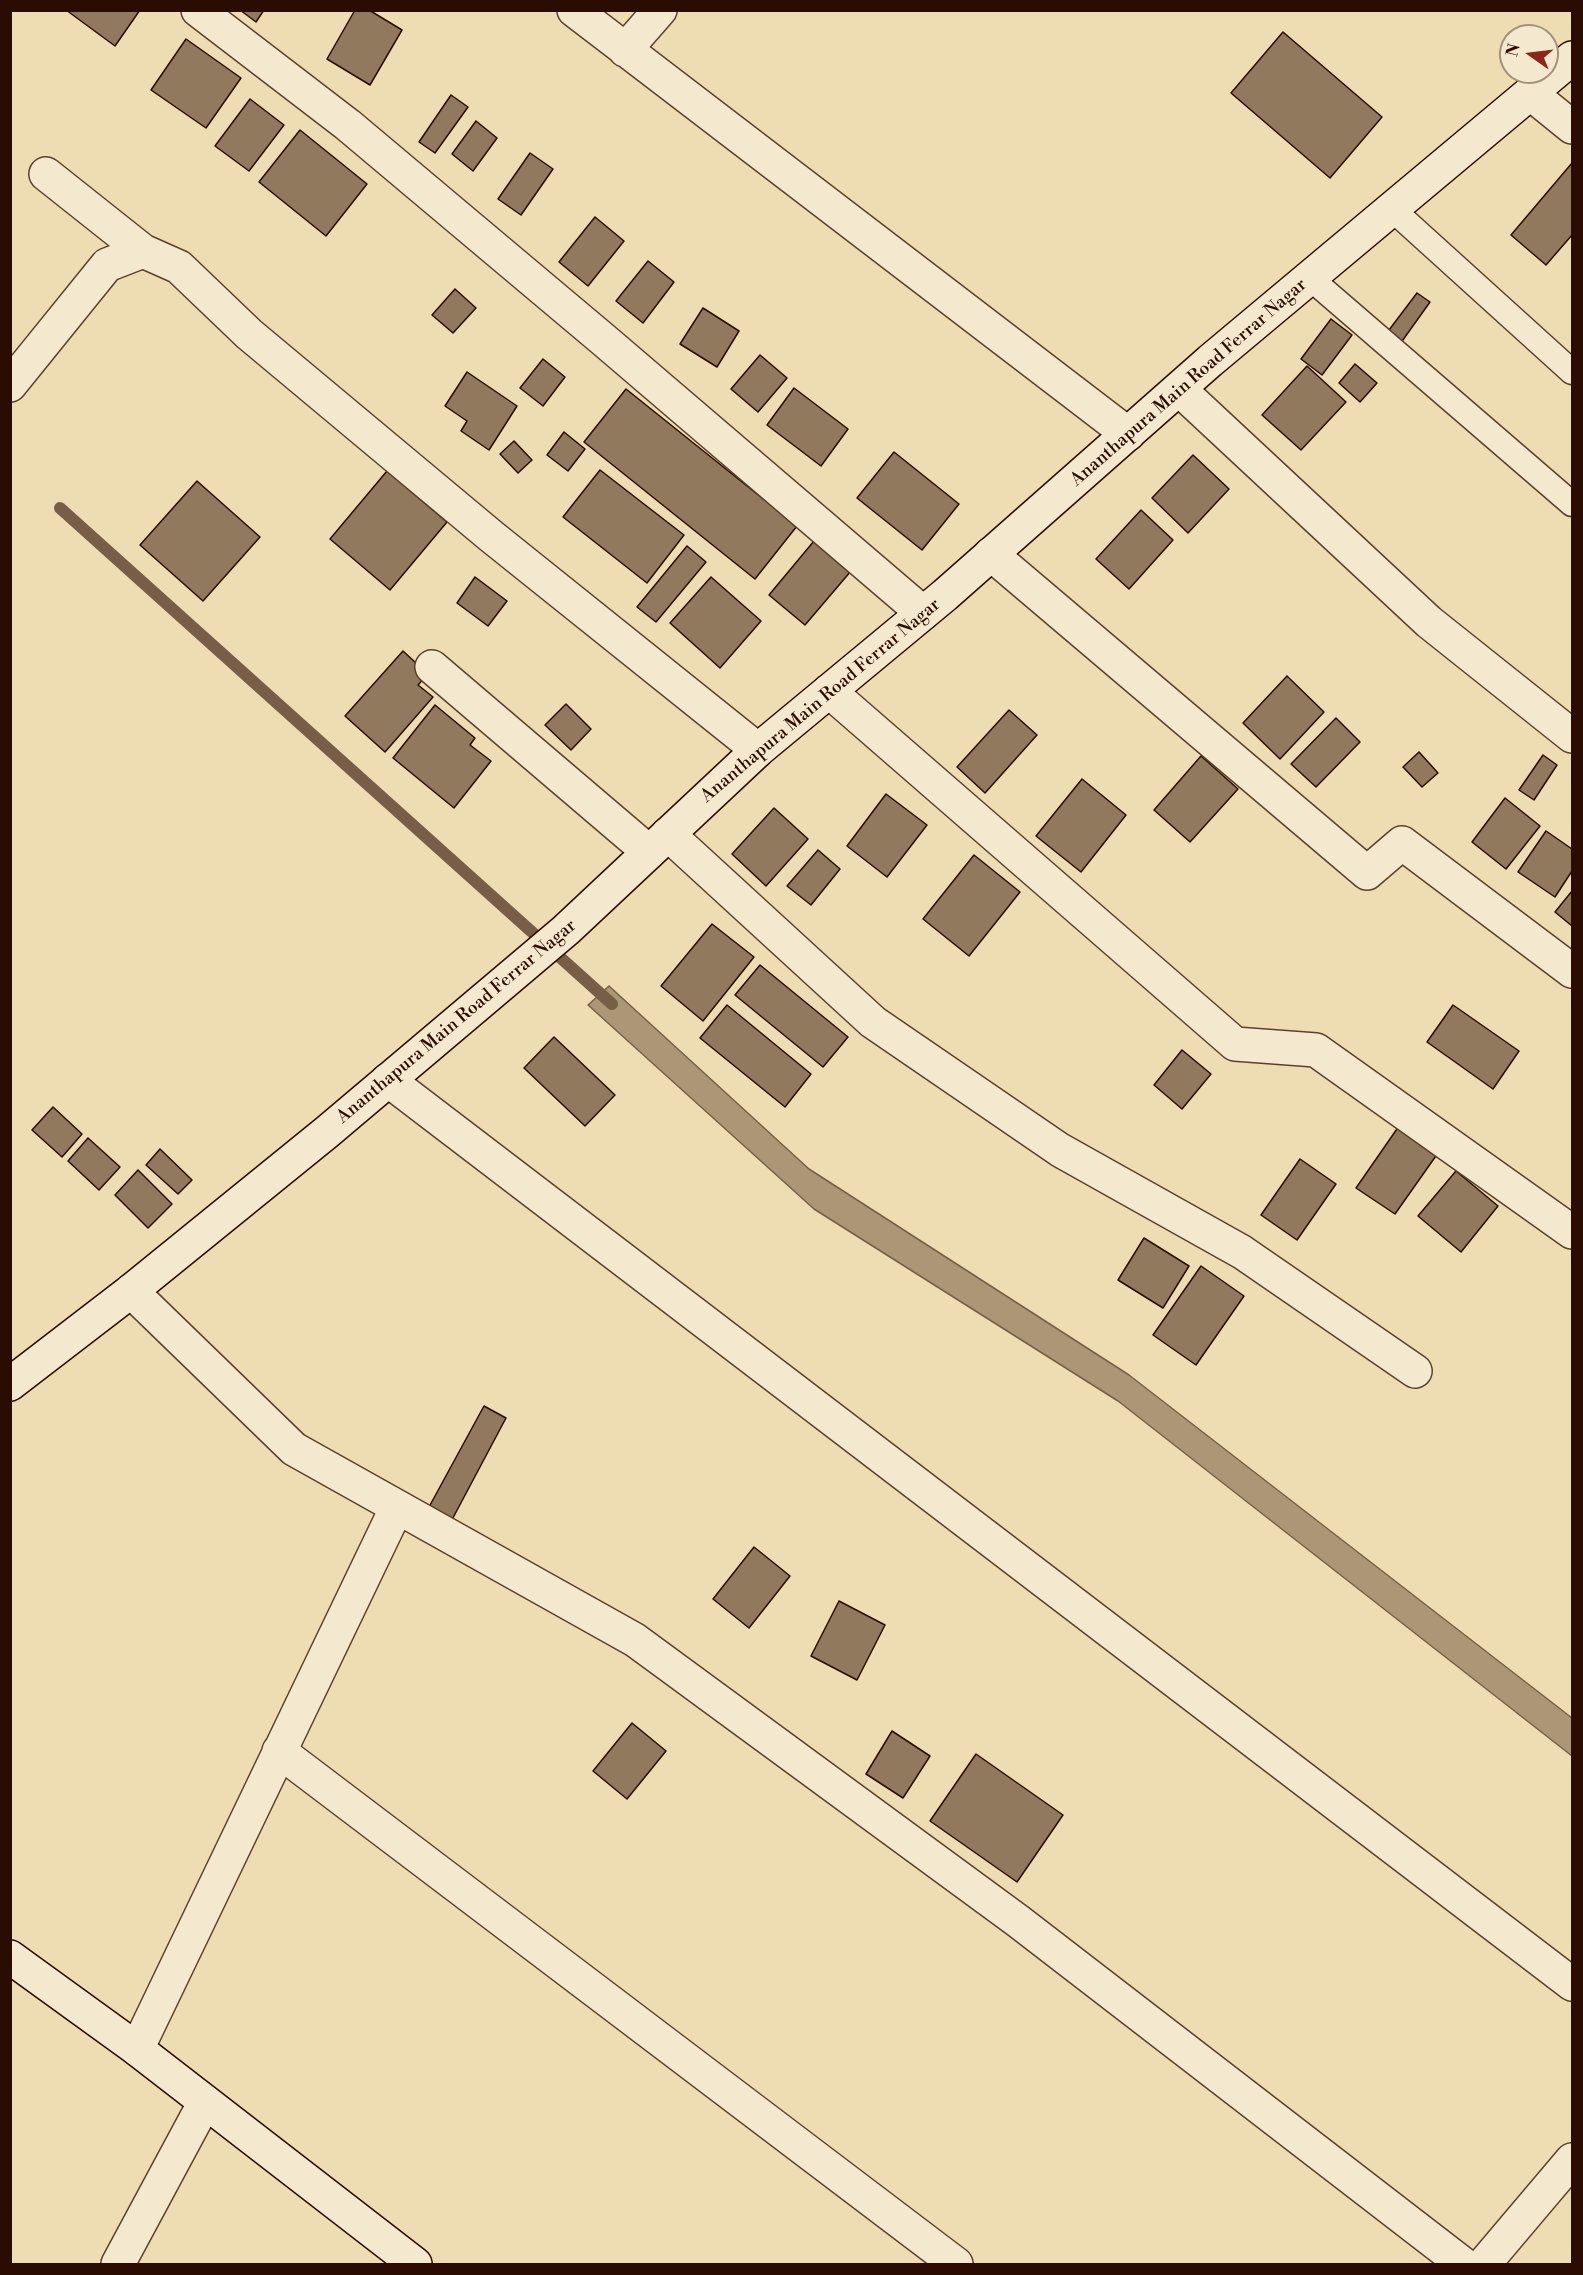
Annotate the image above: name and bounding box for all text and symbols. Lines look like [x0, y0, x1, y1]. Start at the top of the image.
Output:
north arrow [1499, 24, 1559, 84]
text: N [1502, 42, 1525, 59]
street label: Ananthapura Main Road Ferrar Nagar [1066, 274, 1312, 492]
street label: Ananthapura Main Road Ferrar Nagar [697, 594, 945, 808]
street label: Ananthapura Main Road Ferrar Nagar [333, 915, 581, 1129]

